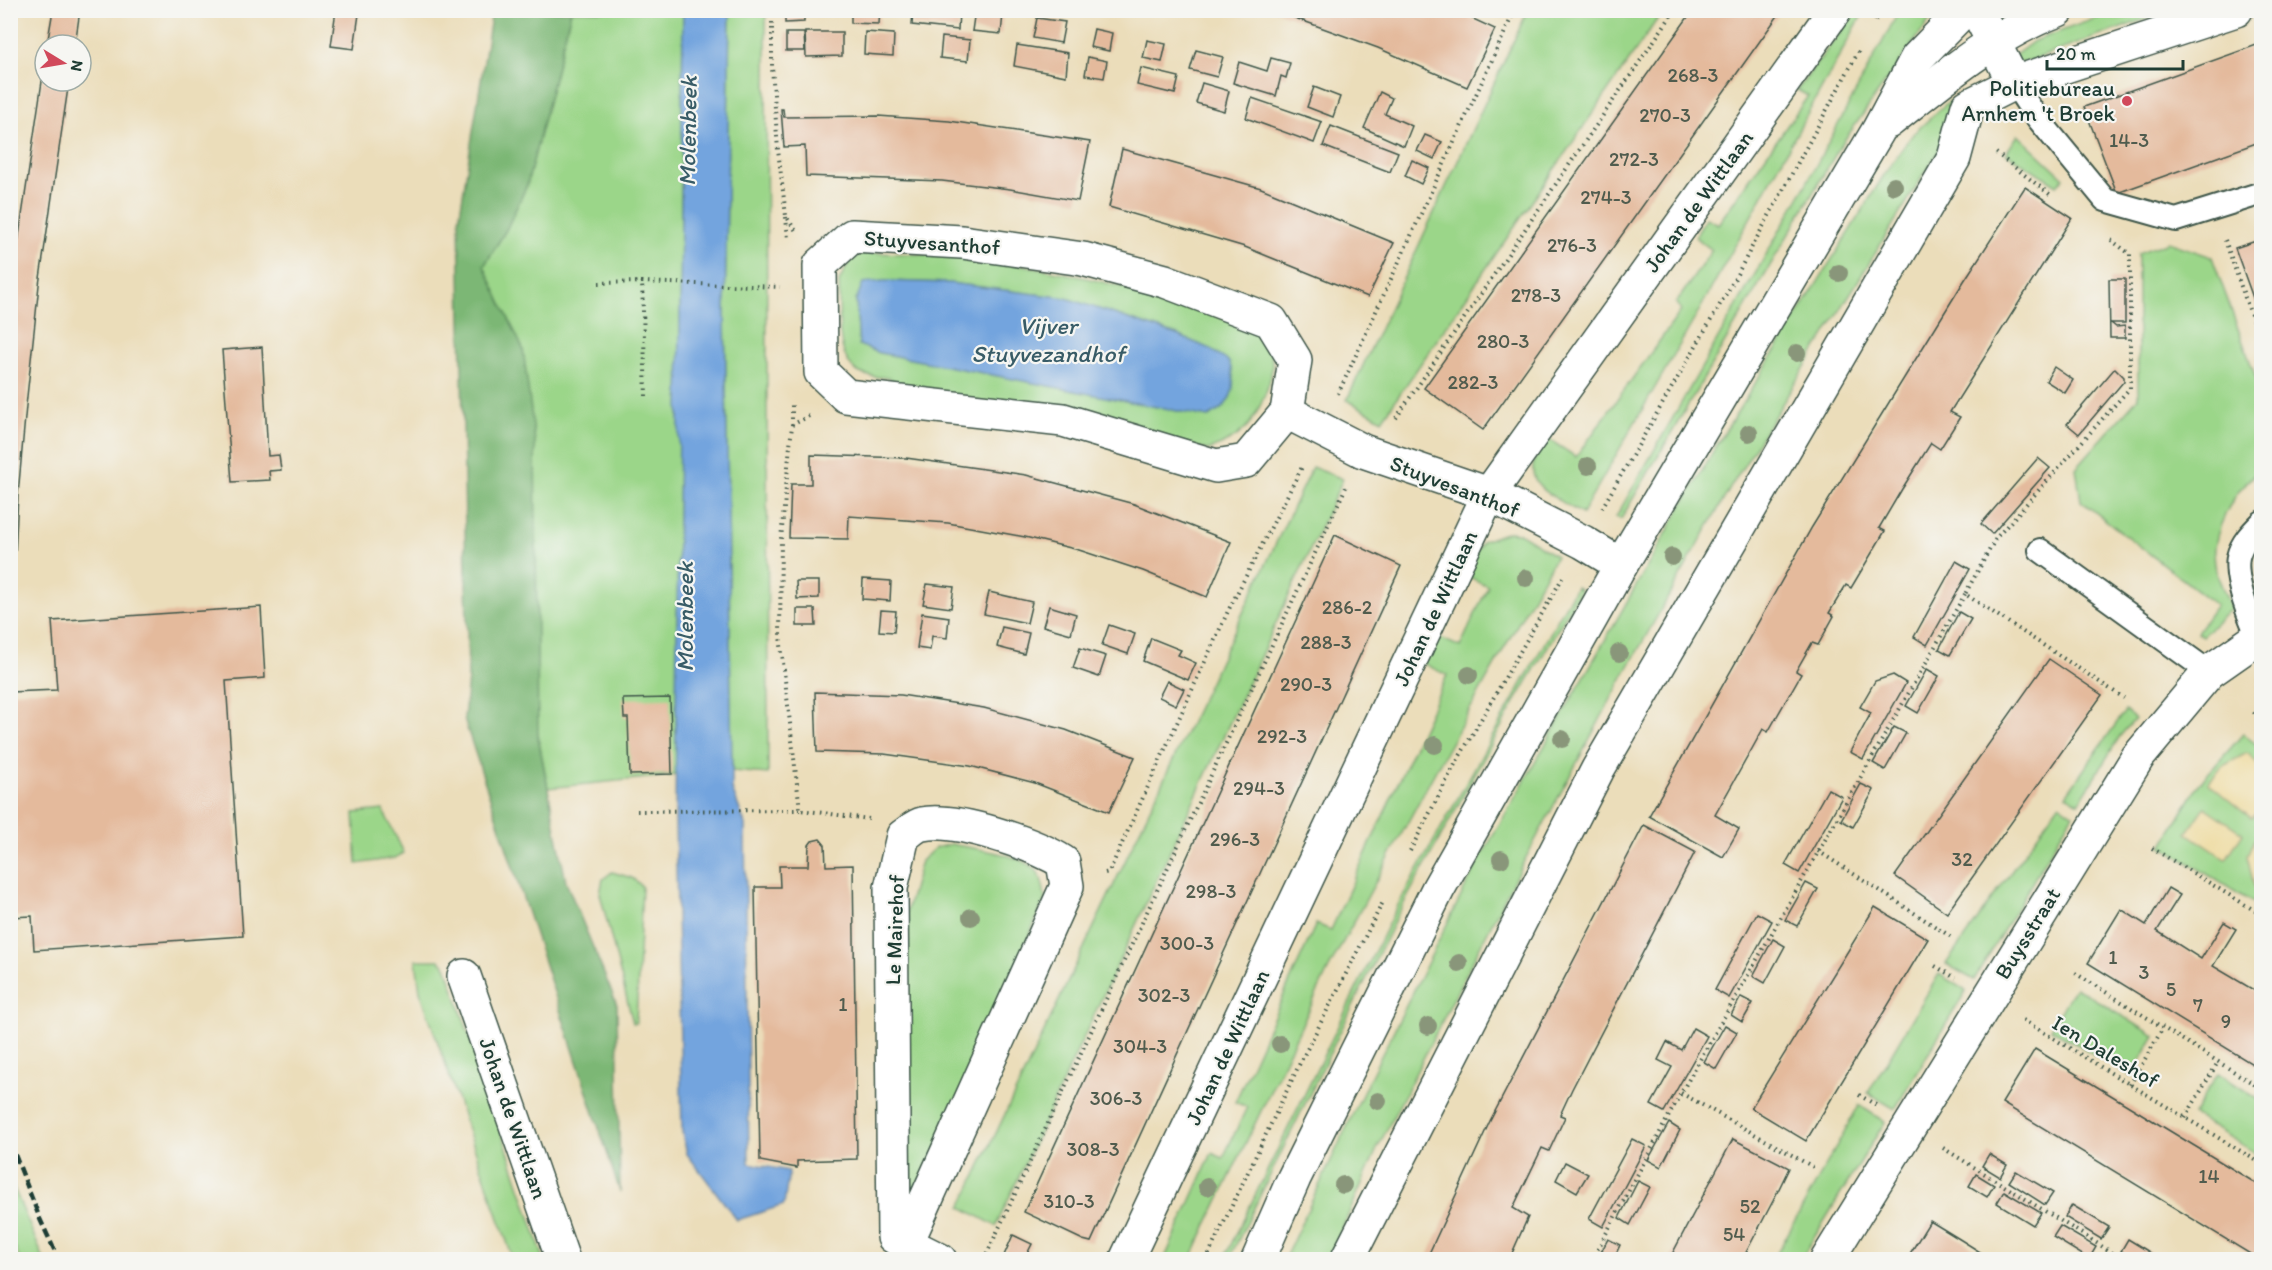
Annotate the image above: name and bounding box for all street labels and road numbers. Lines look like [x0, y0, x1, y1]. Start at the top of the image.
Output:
street label: Johan de Wittlaan [1638, 125, 1759, 277]
street label: Stuyvesanthof [863, 224, 1001, 261]
street label: Stuyvesanthof [1386, 449, 1523, 524]
street label: Johan de Wittlaan [1388, 526, 1483, 690]
street label: Le Mairehof [879, 874, 910, 986]
street label: Buysstraat [1989, 882, 2066, 984]
street label: Johan de Wittlaan [1180, 965, 1275, 1129]
street label: Ien Daleshof [2048, 1009, 2164, 1094]
street label: Johan de Wittlaan [473, 1034, 554, 1203]

